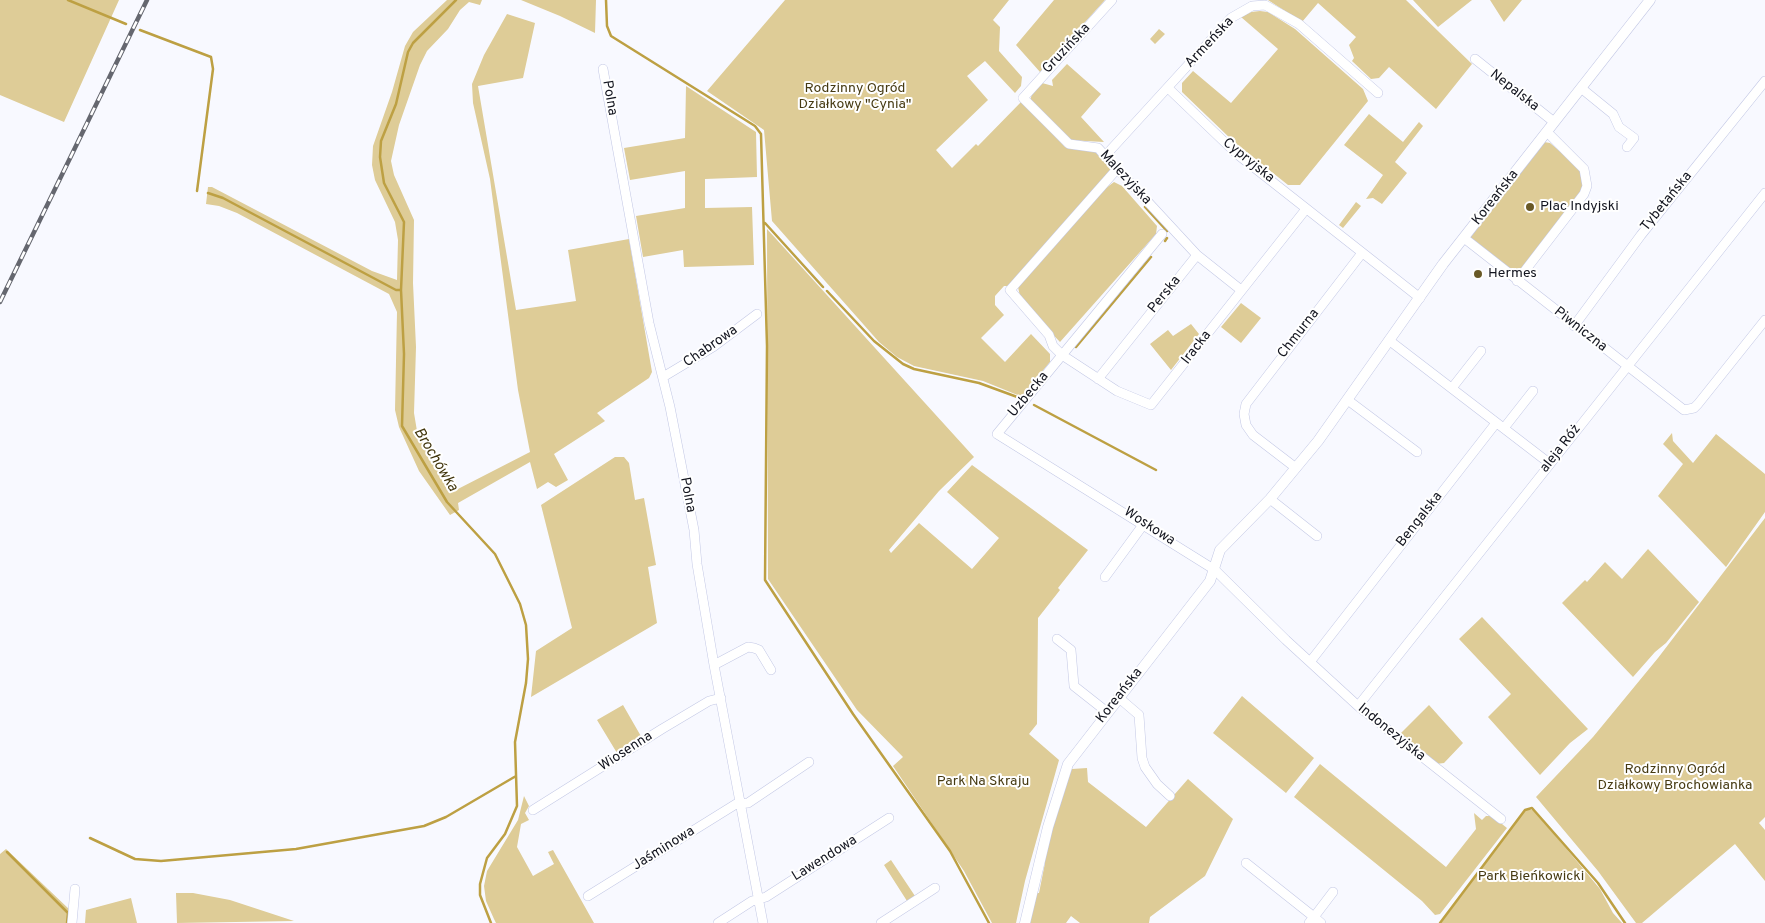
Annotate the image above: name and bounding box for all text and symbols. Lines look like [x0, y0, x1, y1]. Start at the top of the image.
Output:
street label: Armeńska [1182, 14, 1238, 72]
street label: Gruzińska [1040, 20, 1094, 78]
street label: Nepalska [1486, 67, 1542, 115]
street label: Polna [598, 79, 620, 117]
park label: Rodzinny Ogród Działkowy "Cynia" [799, 81, 911, 114]
street label: Cypryjska [1219, 135, 1277, 187]
street label: Malezyjska [1096, 147, 1154, 209]
street label: Koreańska [1469, 167, 1523, 229]
street label: Tybetańska [1638, 169, 1696, 235]
place label: Plac Indyjski [1540, 199, 1619, 215]
marker: Plac Indyjski [1524, 201, 1536, 213]
place label: Hermes [1488, 266, 1537, 282]
marker: Hermes [1472, 268, 1484, 280]
street label: Perska [1145, 273, 1185, 317]
street label: Piwniczna [1550, 304, 1610, 356]
street label: Chmurna [1275, 306, 1323, 362]
street label: Chabrowa [681, 322, 741, 372]
street label: Iracka [1179, 328, 1215, 368]
street label: Uzbecka [1005, 369, 1053, 421]
street label: aleja Róż [1537, 422, 1585, 476]
water label: Brochówka [409, 425, 461, 495]
street label: Polna [675, 476, 699, 514]
street label: Bengalska [1393, 489, 1447, 551]
street label: Woskowa [1120, 504, 1178, 550]
street label: Koreańska [1093, 665, 1147, 727]
street label: Indonezyjska [1354, 701, 1428, 765]
street label: Wiosenna [596, 728, 656, 776]
park label: Rodzinny Ogród Działkowy Brochowianka [1598, 762, 1752, 794]
park label: Park Na Skraju [937, 774, 1029, 790]
street label: Jaśminowa [630, 823, 698, 875]
street label: Lawendowa [789, 832, 861, 886]
park label: Park Bieńkowicki [1478, 869, 1584, 885]

